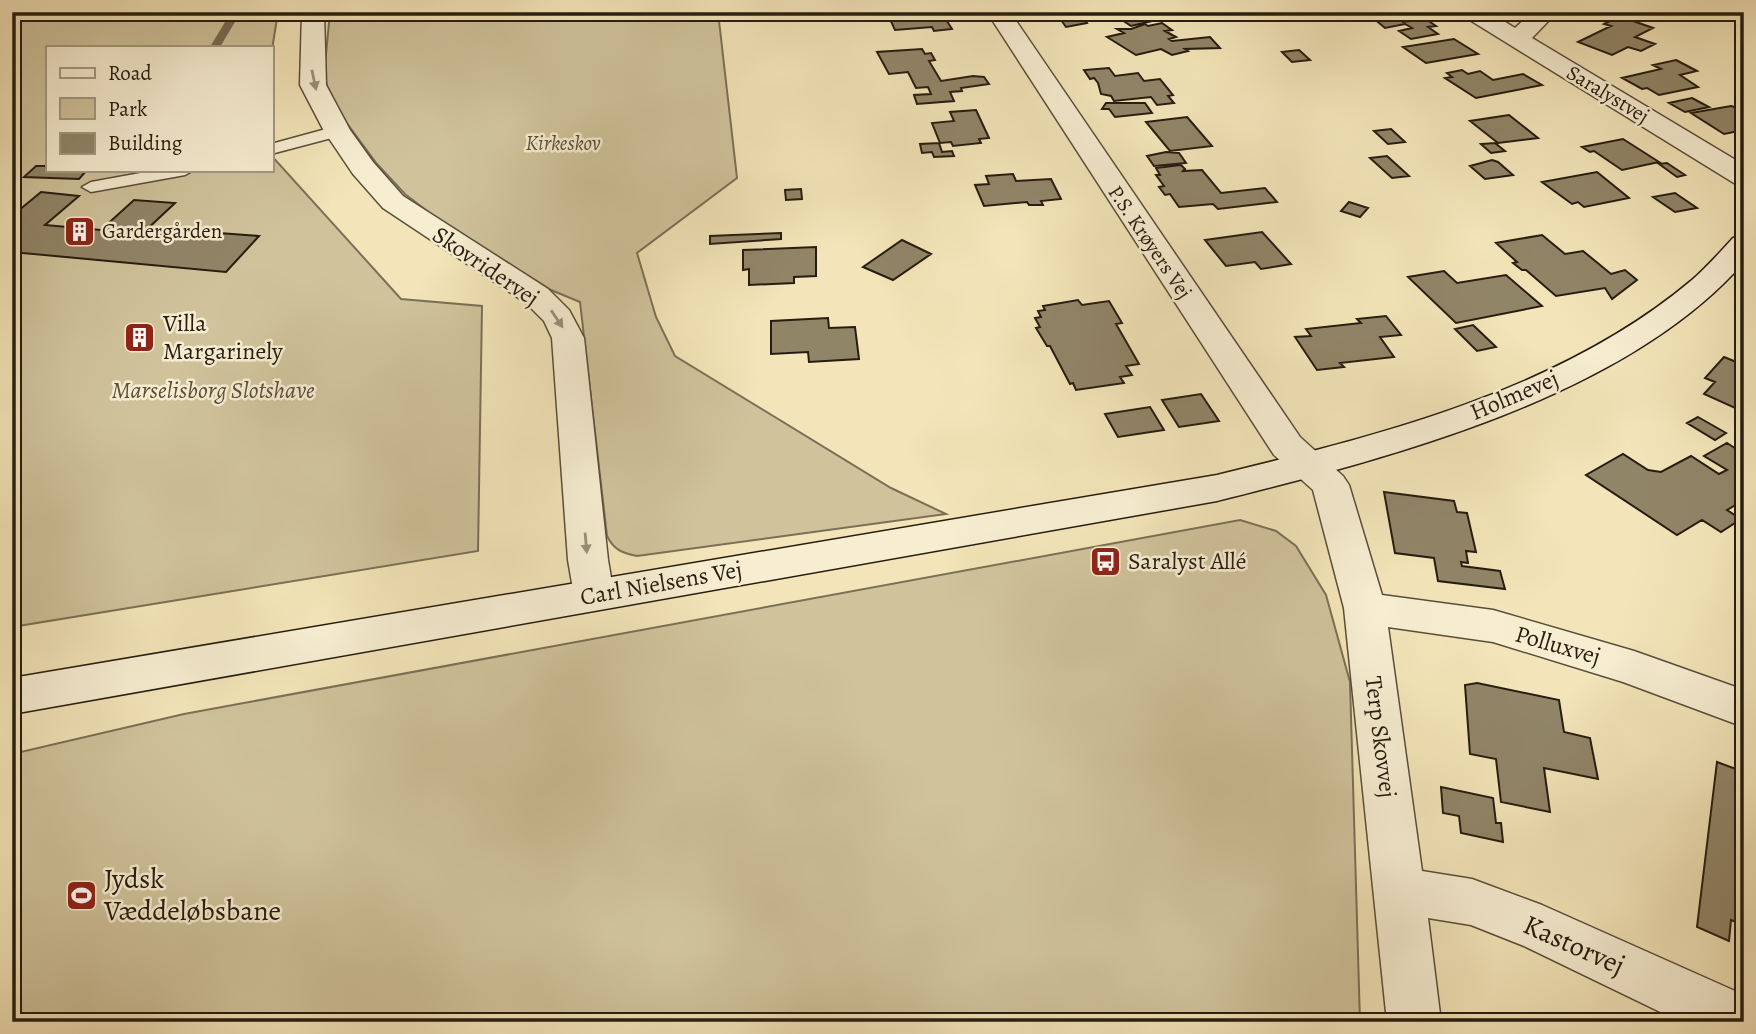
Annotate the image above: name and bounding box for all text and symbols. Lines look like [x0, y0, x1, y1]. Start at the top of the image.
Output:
legend [46, 46, 273, 172]
street label: Saralystvej [1562, 58, 1654, 130]
text: Road [108, 59, 152, 87]
one-way arrow [308, 69, 319, 91]
text: Park [108, 95, 148, 123]
text: Building [108, 129, 183, 157]
park label: Kirkeskov [525, 129, 601, 157]
street label: P.S. Krøyers Vej [1102, 180, 1198, 304]
building icon: Gardergården [62, 214, 96, 248]
place label: Gardergården [102, 217, 222, 245]
street label: Skovridervej [426, 219, 546, 313]
place label: Villa Margarinely [162, 307, 283, 367]
one-way arrow [550, 310, 564, 328]
building icon: Villa Margarinely [123, 320, 157, 354]
street label: Holmevej [1465, 362, 1563, 428]
park label: Marselisborg Slotshave [111, 374, 315, 406]
one-way arrow [581, 532, 592, 554]
bus stop icon: Saralyst Allé [1088, 544, 1122, 578]
place label: Saralyst Allé [1128, 545, 1246, 577]
street label: Carl Nielsens Vej [577, 553, 745, 613]
street label: Polluxvej [1512, 618, 1604, 672]
street label: Terp Skovvej [1358, 674, 1404, 800]
place label: Jydsk Væddeløbsbane [103, 860, 281, 930]
sports icon: Jydsk Væddeløbsbane [64, 878, 98, 912]
street label: Kastorvej [1517, 906, 1631, 984]

